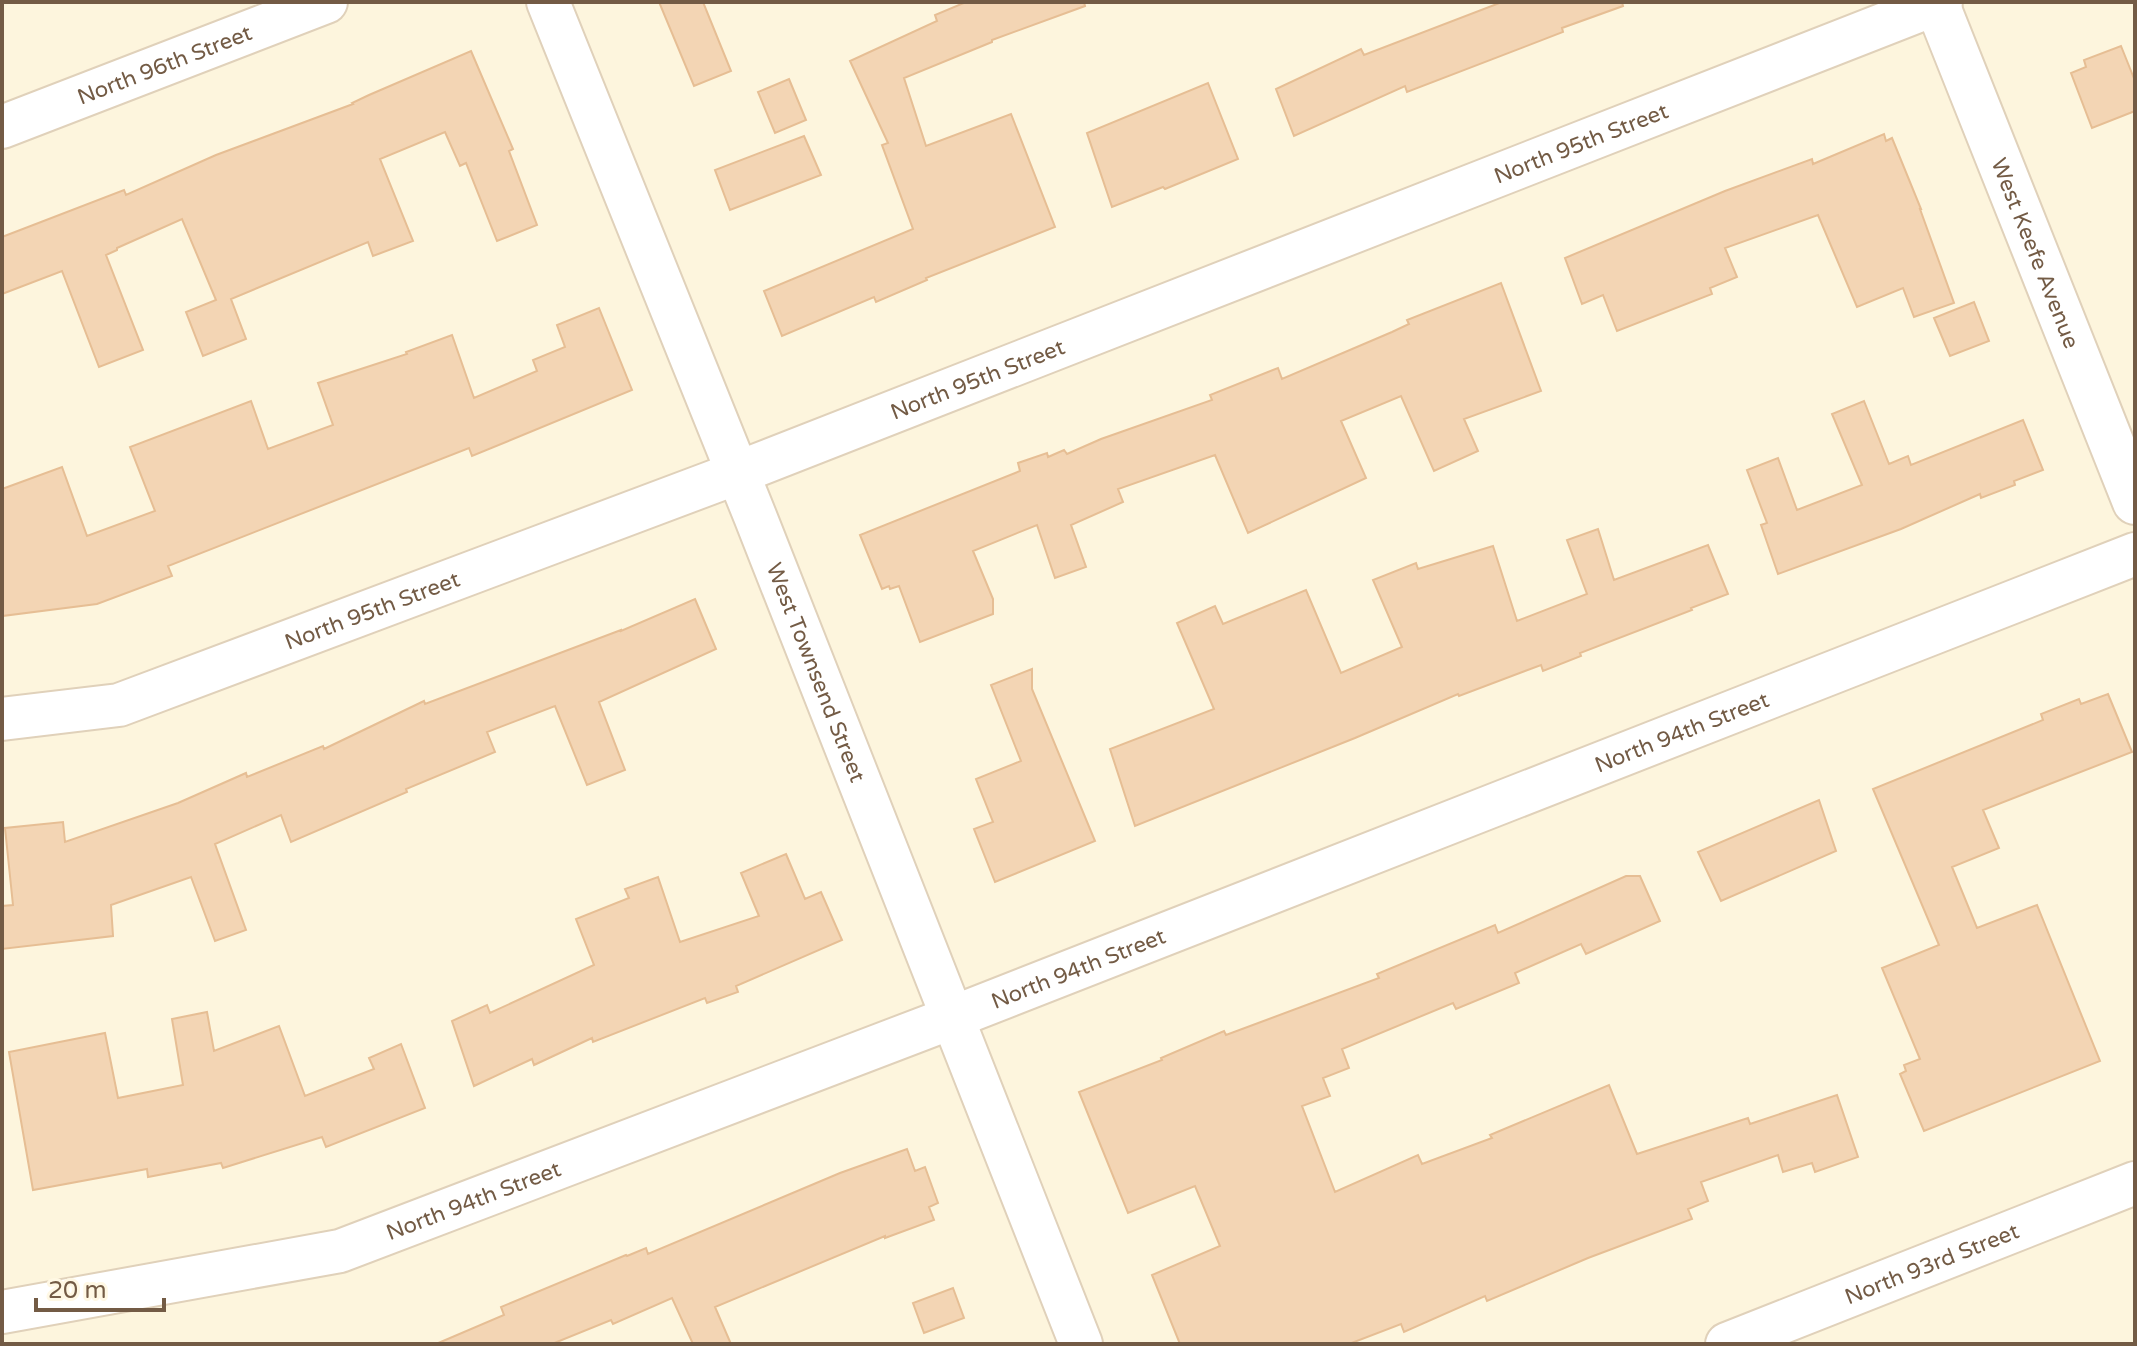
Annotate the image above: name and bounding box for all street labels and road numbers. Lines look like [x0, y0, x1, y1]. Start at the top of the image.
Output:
street label: North 96th Street [74, 20, 256, 111]
street label: North 95th Street [1490, 98, 1672, 190]
street label: West Keefe Avenue [1985, 154, 2084, 352]
street label: North 95th Street [887, 334, 1068, 426]
street label: West Townsend Street [761, 559, 870, 786]
street label: North 95th Street [281, 566, 463, 656]
street label: North 94th Street [1591, 687, 1773, 778]
street label: North 94th Street [988, 923, 1169, 1015]
street label: North 94th Street [383, 1156, 565, 1246]
street label: North 93rd Street [1841, 1218, 2023, 1310]

